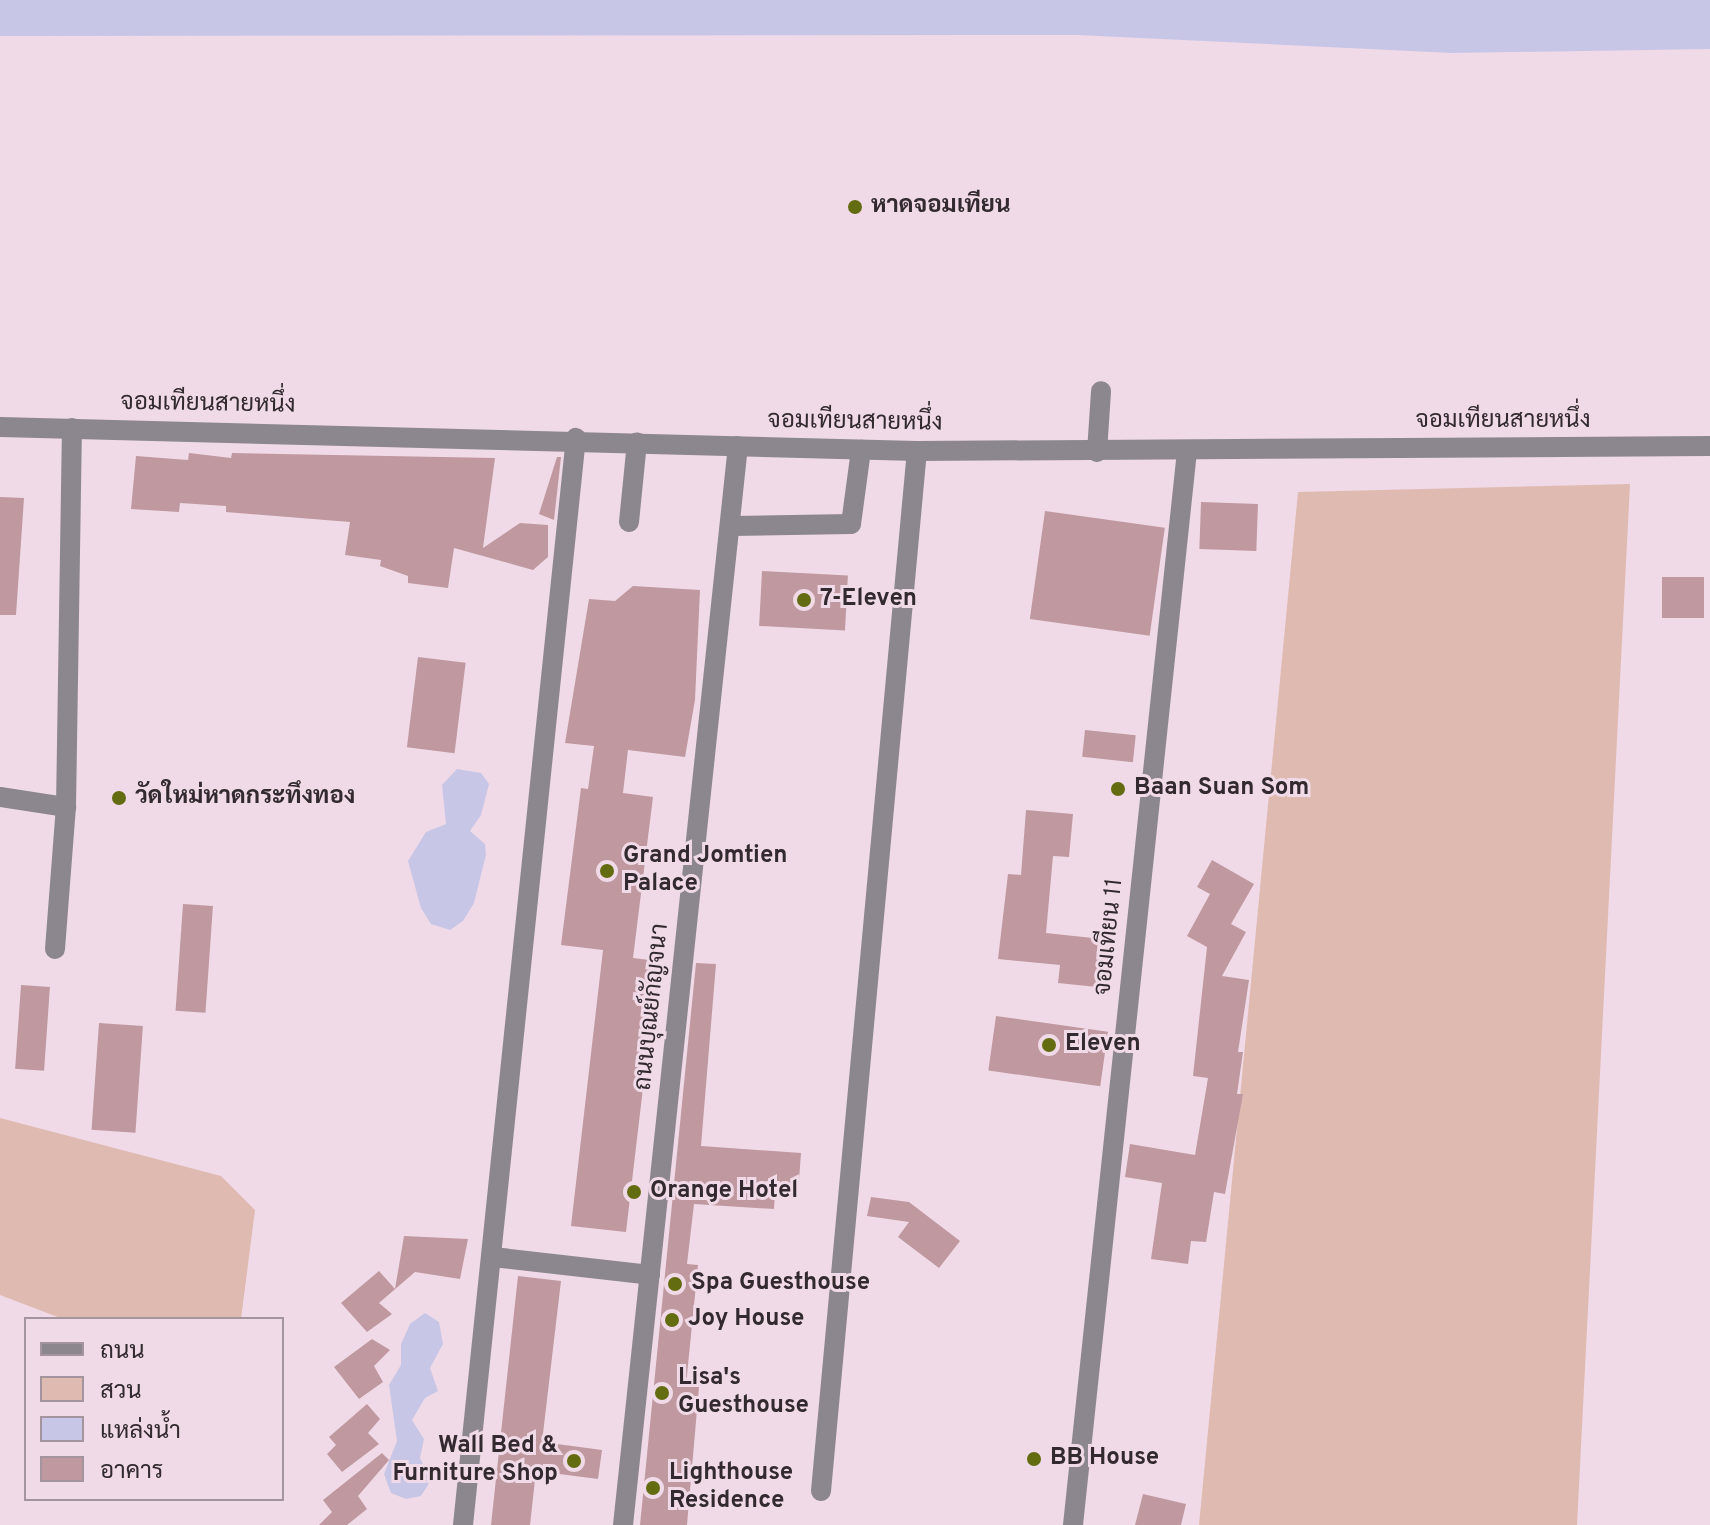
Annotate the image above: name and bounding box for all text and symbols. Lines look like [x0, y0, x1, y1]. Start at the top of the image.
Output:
place label: หาดจอมเทียน [871, 193, 1010, 221]
marker: หาดจอมเทียน [846, 198, 864, 216]
street label: จอมเทียนสายหนึ่ง [120, 389, 296, 421]
street label: จอมเทียนสายหนึ่ง [767, 407, 943, 439]
street label: จอมเทียนสายหนึ่ง [1415, 408, 1591, 436]
place label: 7-Eleven [820, 586, 917, 614]
marker: 7-Eleven [795, 591, 813, 609]
place label: Baan Suan Som [1134, 775, 1309, 803]
marker: Baan Suan Som [1109, 780, 1127, 798]
place label: วัดใหม่หาดกระทึงทอง [135, 784, 355, 812]
marker: วัดใหม่หาดกระทึงทอง [110, 789, 128, 807]
place label: Grand Jomtien Palace [623, 843, 788, 899]
marker: Grand Jomtien Palace [598, 862, 616, 880]
street label: จอมเทียน 11 [1090, 877, 1130, 997]
street label: ถนนบุณย์กัญจนา [630, 922, 676, 1092]
place label: Eleven [1065, 1031, 1141, 1059]
marker: Eleven [1040, 1036, 1058, 1054]
place label: Orange Hotel [650, 1178, 798, 1206]
marker: Orange Hotel [625, 1183, 643, 1201]
place label: Spa Guesthouse [691, 1270, 870, 1298]
marker: Spa Guesthouse [666, 1275, 684, 1293]
place label: Joy House [688, 1306, 804, 1334]
marker: Joy House [663, 1311, 681, 1329]
legend [24, 1317, 284, 1501]
text: ถนน [100, 1337, 145, 1367]
place label: Lisa's Guesthouse [678, 1365, 809, 1421]
text: สวน [100, 1377, 142, 1407]
marker: Lisa's Guesthouse [653, 1384, 671, 1402]
text: แหล่งน้ำ [100, 1417, 181, 1447]
place label: Wall Bed & Furniture Shop [392, 1433, 558, 1489]
place label: BB House [1050, 1445, 1159, 1473]
marker: BB House [1025, 1450, 1043, 1468]
marker: Wall Bed & Furniture Shop [565, 1452, 583, 1470]
text: อาคาร [100, 1457, 163, 1487]
place label: Lighthouse Residence [669, 1460, 793, 1516]
marker: Lighthouse Residence [644, 1479, 662, 1497]

